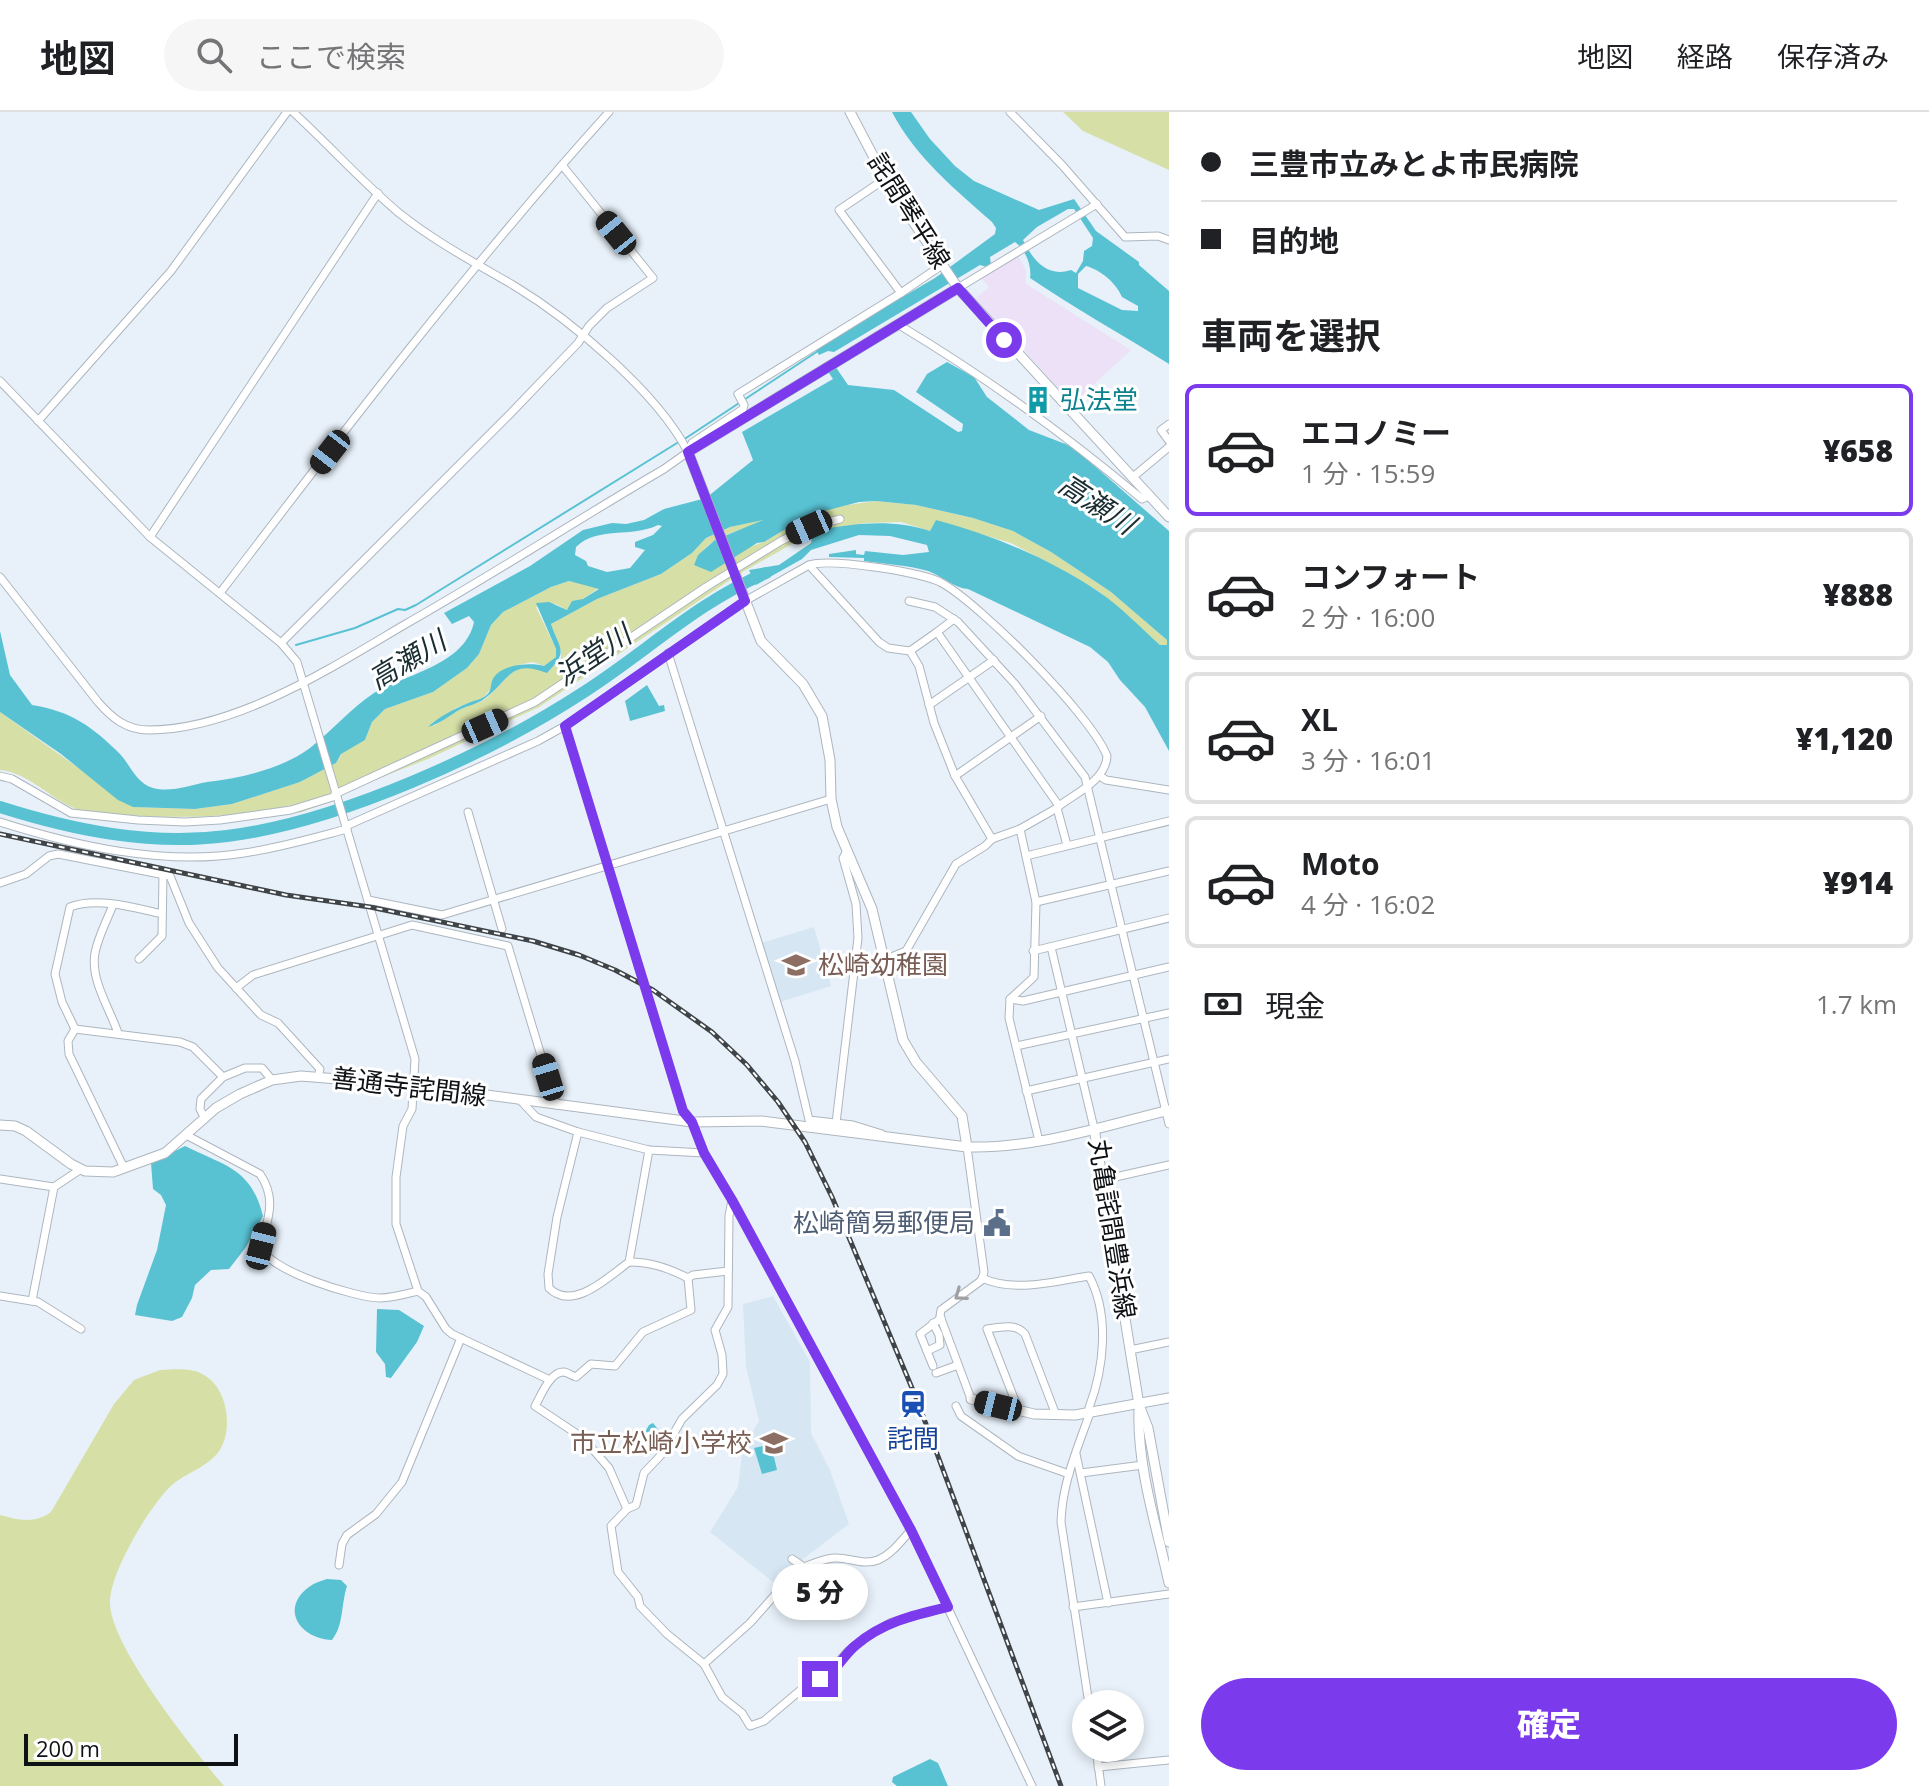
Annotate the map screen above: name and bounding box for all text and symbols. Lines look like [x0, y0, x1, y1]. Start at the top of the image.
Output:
search box [164, 19, 724, 91]
text: 地図 [40, 31, 116, 83]
icon: search [192, 33, 236, 77]
text: ここで検索 [256, 36, 406, 77]
text: 地図 [1577, 37, 1633, 75]
text: 経路 [1677, 37, 1733, 75]
text: 保存済み [1777, 37, 1889, 75]
text: 三豊市立みとよ市民病院 [1249, 143, 1579, 184]
street label: 詫間琴平線 [860, 146, 960, 275]
car [592, 207, 640, 259]
text: 目的地 [1249, 220, 1339, 261]
text: 車両を選択 [1201, 311, 1381, 360]
route start [986, 322, 1022, 358]
place label: 弘法堂 [1060, 381, 1138, 417]
building icon: 弘法堂 [1023, 385, 1053, 415]
text: エコノミー [1301, 412, 1451, 453]
icon: car [1205, 414, 1277, 486]
car [306, 426, 354, 478]
text: ¥658 [1823, 430, 1893, 471]
text: 1 分 · 15:59 [1301, 455, 1435, 491]
water label: 高瀬川 [1052, 464, 1146, 544]
car [782, 506, 836, 548]
text: コンフォート [1301, 556, 1480, 597]
icon: car [1205, 558, 1277, 630]
text: ¥888 [1823, 574, 1893, 615]
text: 2 分 · 16:00 [1301, 599, 1435, 635]
water label: 浜堂川 [547, 613, 640, 693]
water label: 高瀬川 [361, 620, 455, 697]
text: XL [1301, 699, 1338, 740]
icon: car [1205, 702, 1277, 774]
car [458, 705, 512, 747]
text: ¥1,120 [1796, 718, 1893, 759]
text: 3 分 · 16:01 [1301, 742, 1435, 778]
text: Moto [1301, 843, 1379, 884]
icon: car [1205, 846, 1277, 918]
text: ¥914 [1823, 862, 1893, 903]
text: 4 分 · 16:02 [1301, 886, 1435, 922]
place label: 松崎幼稚園 [818, 946, 948, 982]
school or university icon: 松崎幼稚園 [781, 950, 811, 980]
icon: cash [1201, 982, 1245, 1026]
text: 現金 [1265, 985, 1325, 1026]
text: 1.7 km [1816, 986, 1897, 1022]
car [530, 1051, 566, 1103]
street label: 善通寺詫間線 [330, 1059, 489, 1113]
street label: 丸亀詫間豊浜線 [1081, 1136, 1145, 1322]
place label: 松崎簡易郵便局 [793, 1204, 975, 1240]
public building icon: 松崎簡易郵便局 [982, 1208, 1012, 1238]
car [244, 1220, 278, 1272]
one-way arrow [954, 1286, 968, 1300]
station icon: 詫間 [898, 1389, 928, 1419]
car [972, 1389, 1024, 1423]
place label: 詫間 [887, 1420, 939, 1456]
place label: 市立松崎小学校 [570, 1424, 752, 1460]
school or university icon: 市立松崎小学校 [759, 1428, 789, 1458]
callout: 5 分 [772, 1563, 868, 1619]
text: 5 分 [796, 1574, 844, 1610]
route end [802, 1661, 838, 1697]
button: 確定 [1201, 1678, 1897, 1770]
map controls [1072, 1690, 1144, 1762]
button: layers [1072, 1690, 1144, 1762]
scale bar [24, 1730, 238, 1766]
text: 200 m [36, 1733, 100, 1763]

